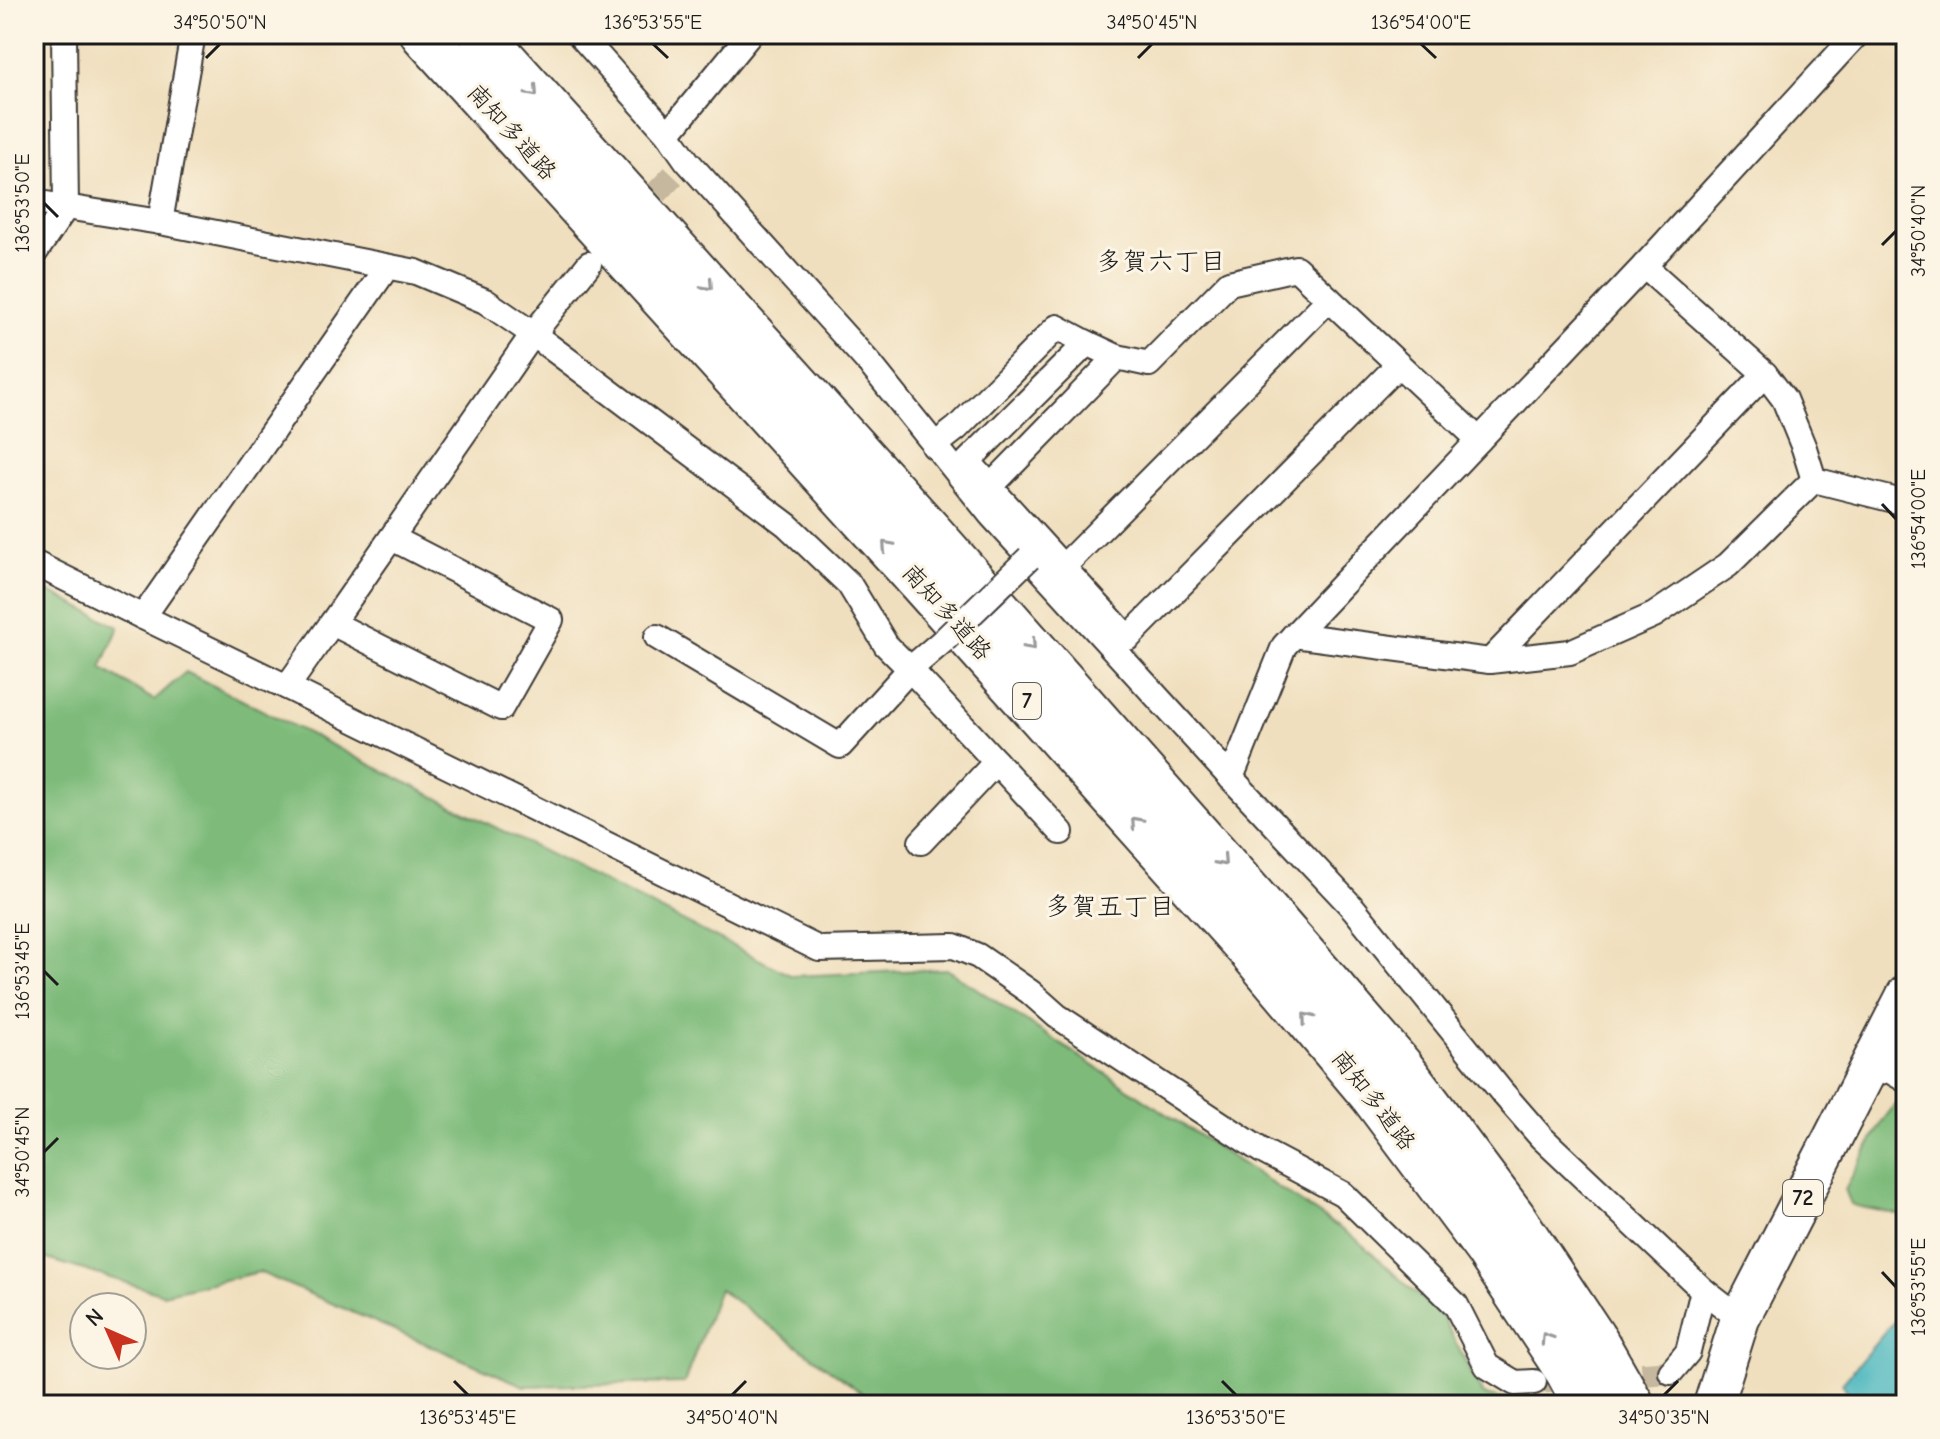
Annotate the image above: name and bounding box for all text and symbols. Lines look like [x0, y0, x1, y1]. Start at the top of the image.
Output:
text: 34°50'50"N [173, 11, 267, 34]
text: 136°53'55"E [604, 11, 702, 34]
text: 34°50'45"N [1107, 11, 1197, 34]
text: 136°54'00"E [1371, 11, 1471, 34]
street label: 南知多道路 [461, 78, 563, 186]
one-way arrow [524, 83, 539, 97]
text: 136°53'50"E [11, 153, 34, 253]
text: 34°50'40"N [1907, 185, 1930, 277]
district label: 多賀六丁目 [1096, 247, 1226, 277]
one-way arrow [698, 276, 713, 290]
text: 136°54'00"E [1907, 469, 1930, 569]
one-way arrow [883, 540, 897, 555]
street label: 南知多道路 [896, 558, 998, 666]
one-way arrow [1021, 636, 1035, 651]
road number: 7 [1013, 683, 1041, 719]
one-way arrow [1131, 817, 1146, 832]
one-way arrow [1212, 851, 1226, 866]
district label: 多賀五丁目 [1045, 892, 1175, 922]
text: 136°53'45"E [11, 923, 34, 1019]
one-way arrow [1302, 1013, 1317, 1027]
street label: 南知多道路 [1326, 1044, 1422, 1156]
text: 34°50'45"N [11, 1107, 34, 1197]
road number: 72 [1783, 1180, 1823, 1216]
text: 136°53'55"E [1907, 1238, 1930, 1336]
north arrow [68, 1291, 148, 1371]
text: N [80, 1303, 109, 1332]
one-way arrow [1541, 1332, 1556, 1347]
text: 136°53'45"E [420, 1406, 516, 1429]
text: 34°50'40"N [686, 1406, 778, 1429]
text: 136°53'50"E [1186, 1406, 1286, 1429]
text: 34°50'35"N [1618, 1406, 1710, 1429]

